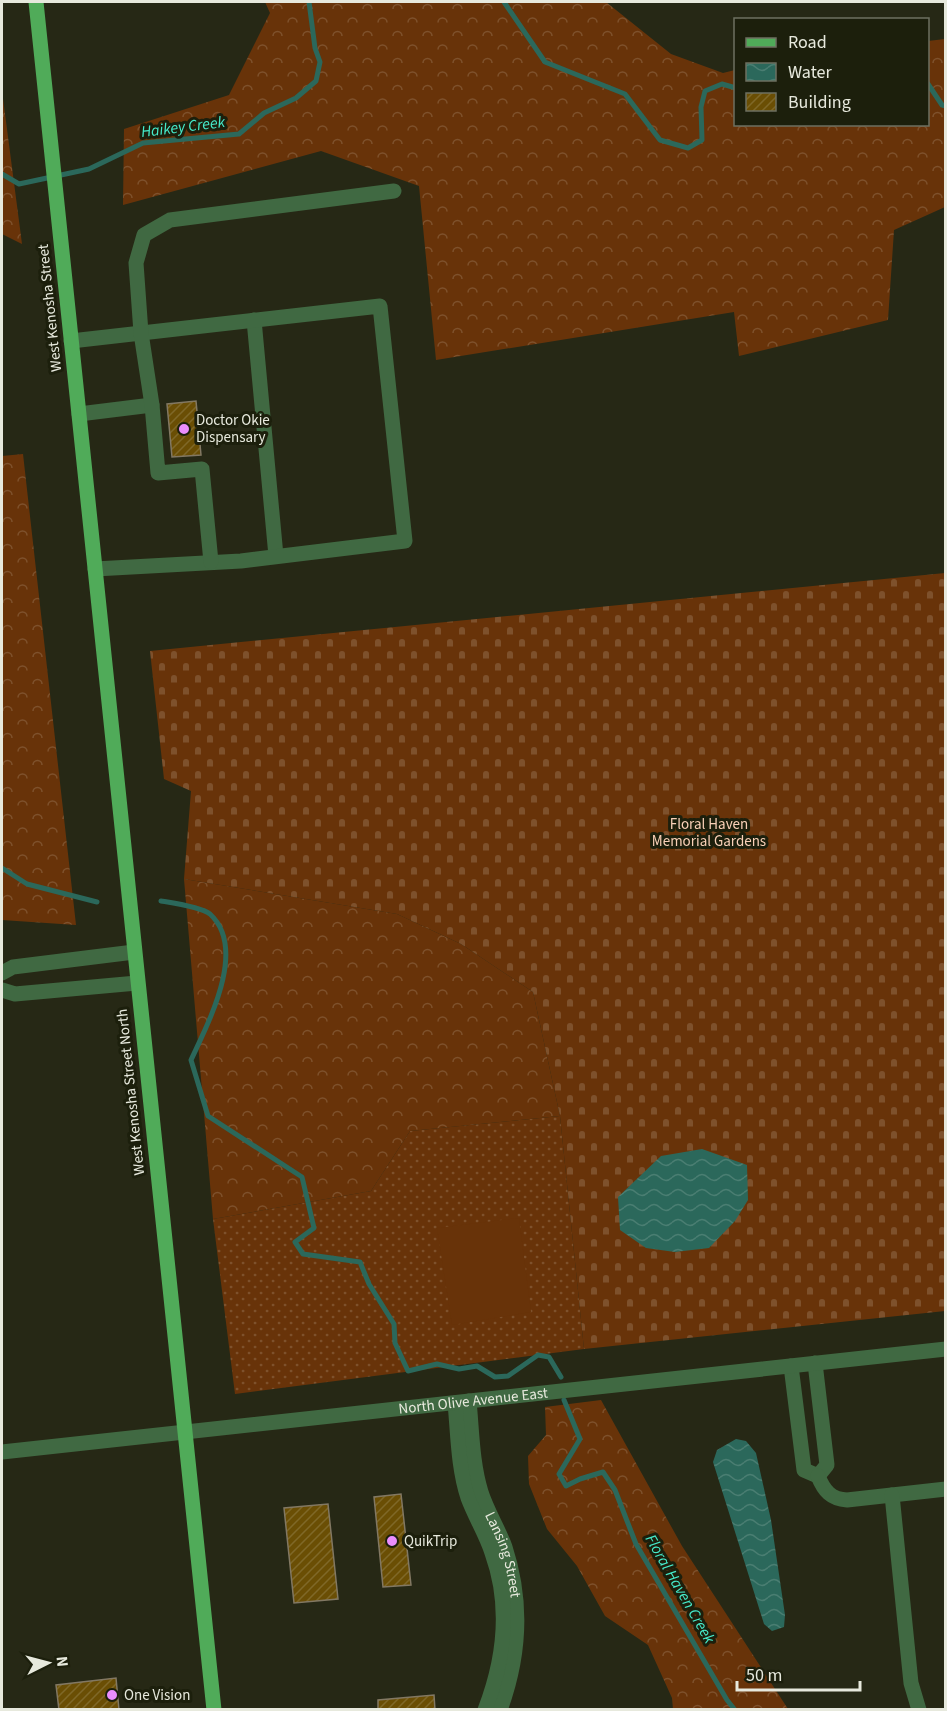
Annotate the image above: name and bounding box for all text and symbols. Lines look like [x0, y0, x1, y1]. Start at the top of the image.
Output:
legend [734, 18, 929, 126]
text: Road [788, 30, 827, 55]
text: Water [788, 60, 832, 85]
text: Building [788, 90, 851, 115]
water label: Haikey Creek [140, 111, 227, 143]
street label: West Kenosha Street [33, 243, 67, 373]
place label: Doctor Okie Dispensary [196, 410, 270, 448]
marker: Doctor Okie Dispensary [177, 422, 191, 436]
park label: Floral Haven Memorial Gardens [652, 814, 766, 852]
street label: West Kenosha Street North [112, 1008, 150, 1176]
street label: North Olive Avenue East [397, 1382, 549, 1419]
street label: Lansing Street [480, 1508, 526, 1599]
water label: Floral Haven Creek [640, 1530, 720, 1648]
place label: QuikTrip [404, 1531, 457, 1552]
marker: QuikTrip [385, 1534, 399, 1548]
north arrow [18, 1633, 78, 1693]
scale bar [737, 1654, 860, 1692]
text: N [50, 1655, 73, 1668]
text: 50 m [746, 1663, 782, 1688]
place label: One Vision [124, 1685, 190, 1706]
marker: One Vision [105, 1688, 119, 1702]

